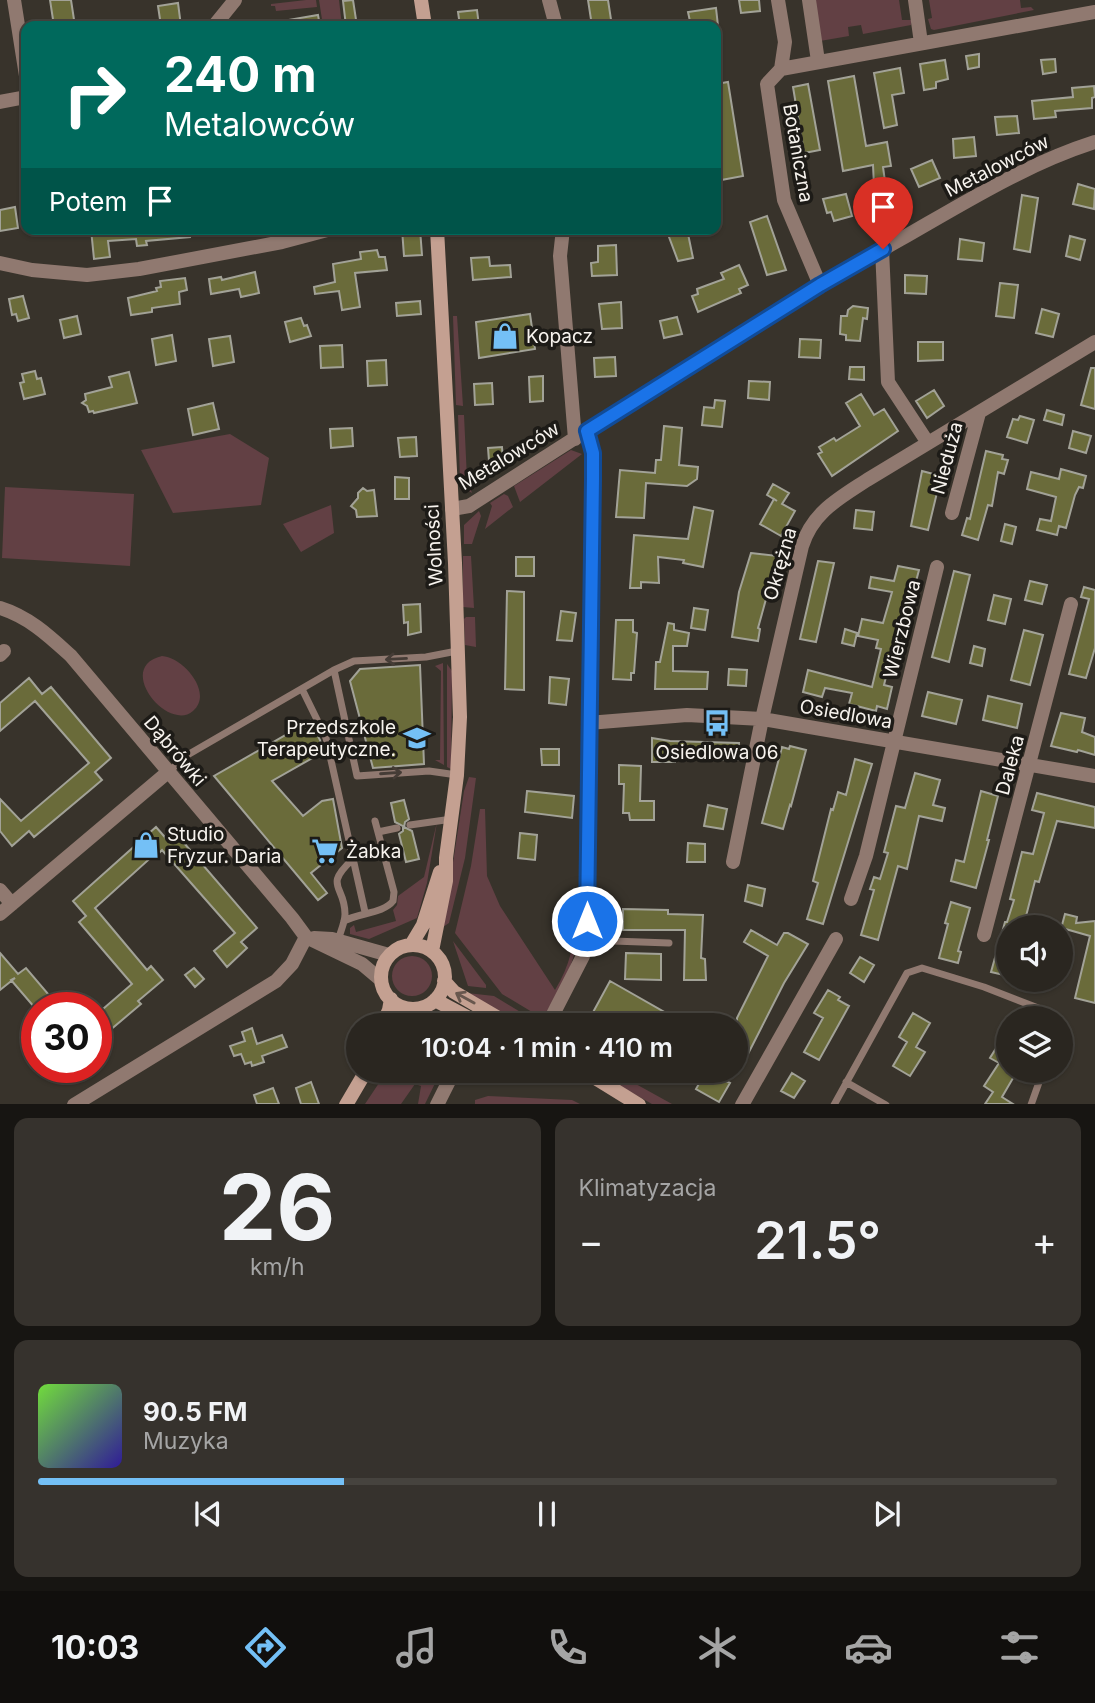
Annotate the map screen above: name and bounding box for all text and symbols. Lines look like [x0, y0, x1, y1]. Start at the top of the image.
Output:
text: 240 m [164, 45, 317, 104]
icon: right [49, 49, 140, 140]
street label: Botaniczna [778, 102, 818, 204]
text: Metalowców [164, 105, 355, 144]
street label: Metalowców [941, 130, 1053, 202]
pin [853, 177, 913, 249]
icon: arrive [141, 182, 179, 220]
text: Potem [49, 186, 127, 217]
icon: arrive [864, 188, 902, 226]
shop icon: Kopacz [490, 321, 520, 351]
place label: Kopacz [526, 325, 593, 348]
street label: Metalowców [454, 417, 564, 495]
street label: Nieduża [926, 419, 968, 497]
street label: Wolności [420, 504, 448, 586]
street label: Okrężna [759, 525, 801, 603]
street label: Wierzbowa [879, 577, 925, 681]
one-way arrow [384, 652, 407, 665]
street label: Osiedlowa [798, 695, 894, 733]
bus stop icon: Osiedlowa 06 [702, 708, 732, 738]
street label: Dąbrówki [139, 711, 211, 791]
place label: Przedszkole Terapeutyczne. [257, 716, 396, 761]
school or university icon: Przedszkole Terapeutyczne. [402, 723, 432, 753]
street label: Daleka [991, 732, 1029, 798]
place label: Osiedlowa 06 [656, 741, 778, 764]
one-way arrow [379, 766, 402, 779]
place label: Studio Fryzur. Daria [167, 823, 281, 868]
shop icon: Studio Fryzur. Daria [131, 830, 161, 860]
supermarket icon: Żabka [310, 836, 340, 866]
place label: Żabka [346, 840, 401, 863]
position arrow [550, 884, 624, 958]
map controls [996, 915, 1073, 1083]
button: sound [996, 915, 1073, 992]
one-way arrow [455, 991, 476, 1004]
speed limit sign: 30 [21, 992, 112, 1083]
button: layers [996, 1006, 1073, 1083]
text: 10:04 · 1 min · 410 m [421, 1032, 673, 1063]
text: 26 [219, 1152, 335, 1262]
text: Klimatyzacja [579, 1174, 716, 1202]
text: 21.5° [754, 1209, 881, 1272]
text: − [579, 1218, 604, 1264]
text: + [1032, 1218, 1057, 1264]
text: km/h [250, 1253, 305, 1281]
text: 90.5 FM [143, 1396, 247, 1427]
text: Muzyka [143, 1427, 229, 1455]
icon: previous [189, 1495, 227, 1533]
icon: pause [528, 1495, 566, 1533]
icon: next [868, 1495, 906, 1533]
icon: directions [241, 1623, 290, 1672]
icon: music [392, 1623, 441, 1672]
icon: phone [543, 1623, 592, 1672]
icon: climate [693, 1623, 742, 1672]
icon: car [844, 1623, 893, 1672]
icon: filters [995, 1623, 1044, 1672]
text: 10:03 [51, 1628, 139, 1667]

